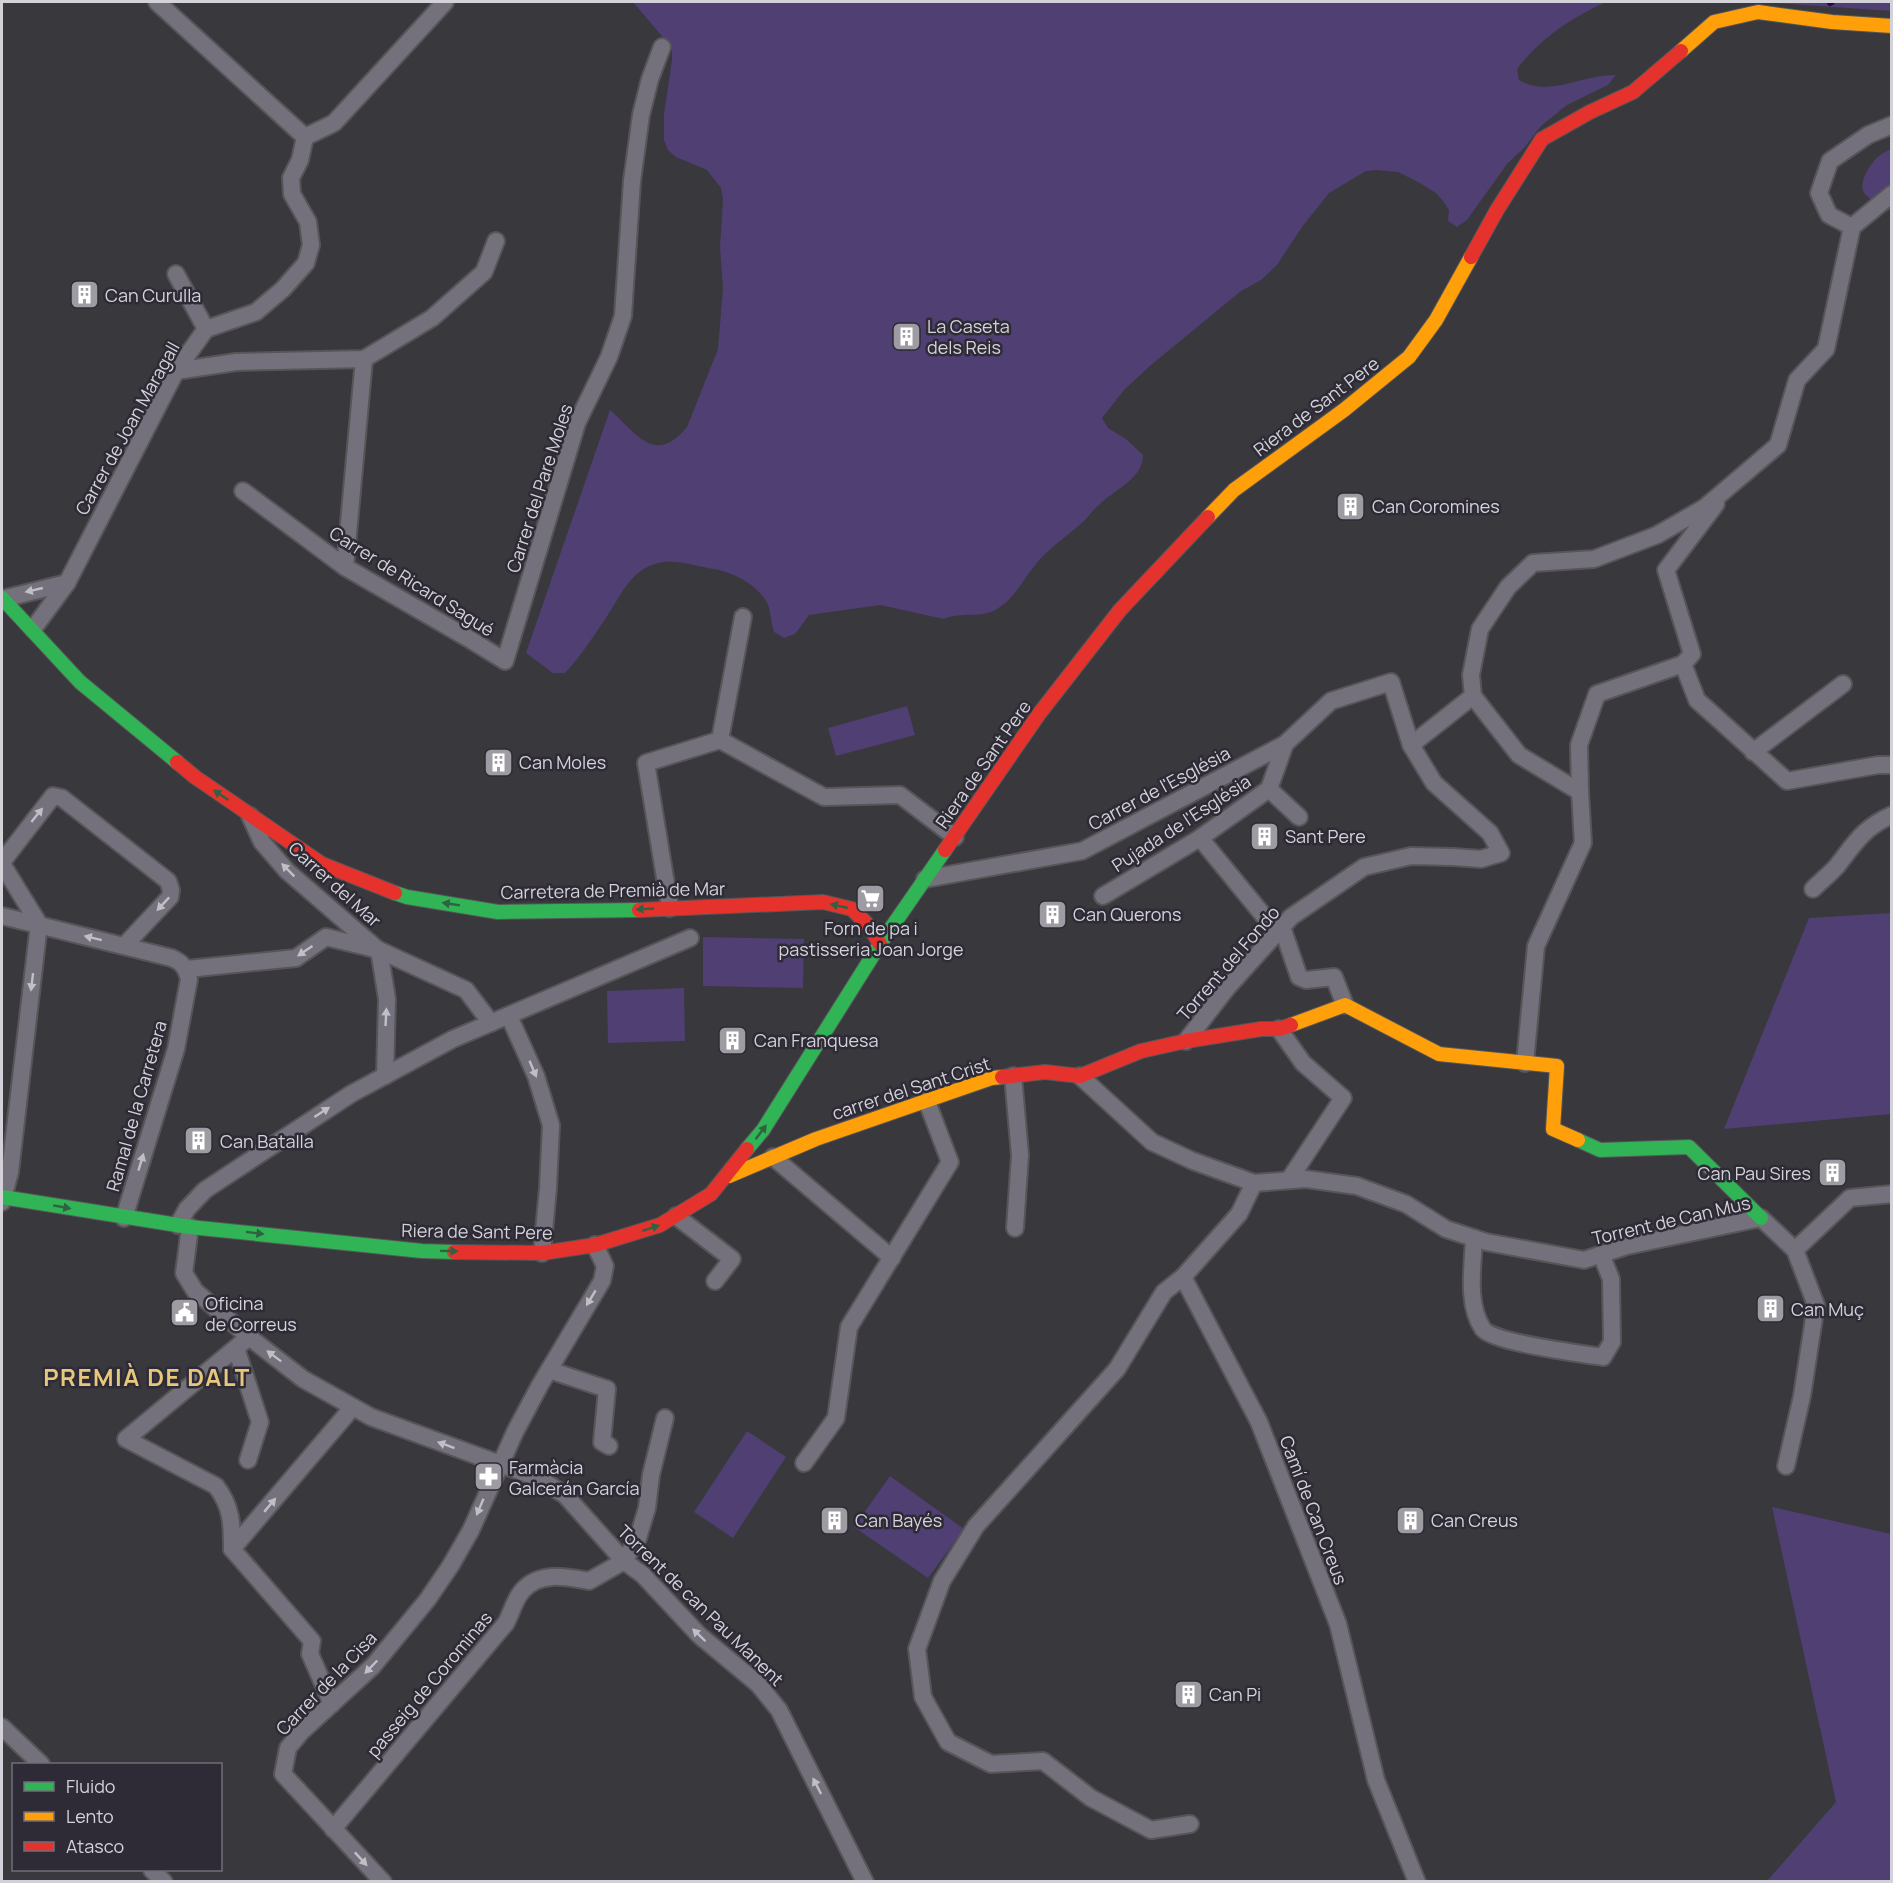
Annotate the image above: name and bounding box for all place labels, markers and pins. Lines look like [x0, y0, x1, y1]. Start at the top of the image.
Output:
building icon: Can Curulla [68, 279, 100, 311]
place label: Can Curulla [105, 283, 201, 307]
place label: La Caseta dels Reis [927, 314, 1010, 359]
building icon: La Caseta dels Reis [890, 320, 922, 352]
building icon: Can Coromines [1335, 490, 1367, 522]
place label: Can Coromines [1372, 494, 1500, 518]
building icon: Can Moles [482, 746, 514, 778]
place label: Can Moles [519, 750, 606, 774]
building icon: Sant Pere [1248, 820, 1280, 852]
place label: Sant Pere [1285, 824, 1366, 848]
supermarket icon: Forn de pa i pastisseria Joan Jorge [855, 883, 887, 915]
building icon: Can Querons [1036, 898, 1068, 930]
place label: Can Querons [1073, 902, 1182, 926]
place label: Forn de pa i pastisseria Joan Jorge [779, 916, 963, 961]
building icon: Can Franquesa [717, 1024, 749, 1056]
place label: Can Franquesa [754, 1028, 878, 1052]
building icon: Can Batalla [183, 1125, 215, 1157]
place label: Can Batalla [220, 1129, 314, 1153]
building icon: Can Pau Sires [1816, 1157, 1848, 1189]
place label: Can Pau Sires [1698, 1161, 1811, 1185]
place label: Oficina de Correus [205, 1291, 297, 1336]
building icon: Can Muç [1754, 1293, 1786, 1325]
public building icon: Oficina de Correus [168, 1297, 200, 1329]
place label: Can Muç [1791, 1297, 1864, 1321]
place label: Farmàcia Galcerán García [509, 1455, 639, 1500]
pharmacy icon: Farmàcia Galcerán García [472, 1461, 504, 1493]
building icon: Can Bayés [818, 1504, 850, 1536]
building icon: Can Creus [1394, 1504, 1426, 1536]
place label: Can Bayés [855, 1508, 942, 1532]
place label: Can Creus [1431, 1508, 1518, 1532]
building icon: Can Pi [1172, 1678, 1204, 1710]
place label: Can Pi [1209, 1682, 1261, 1706]

